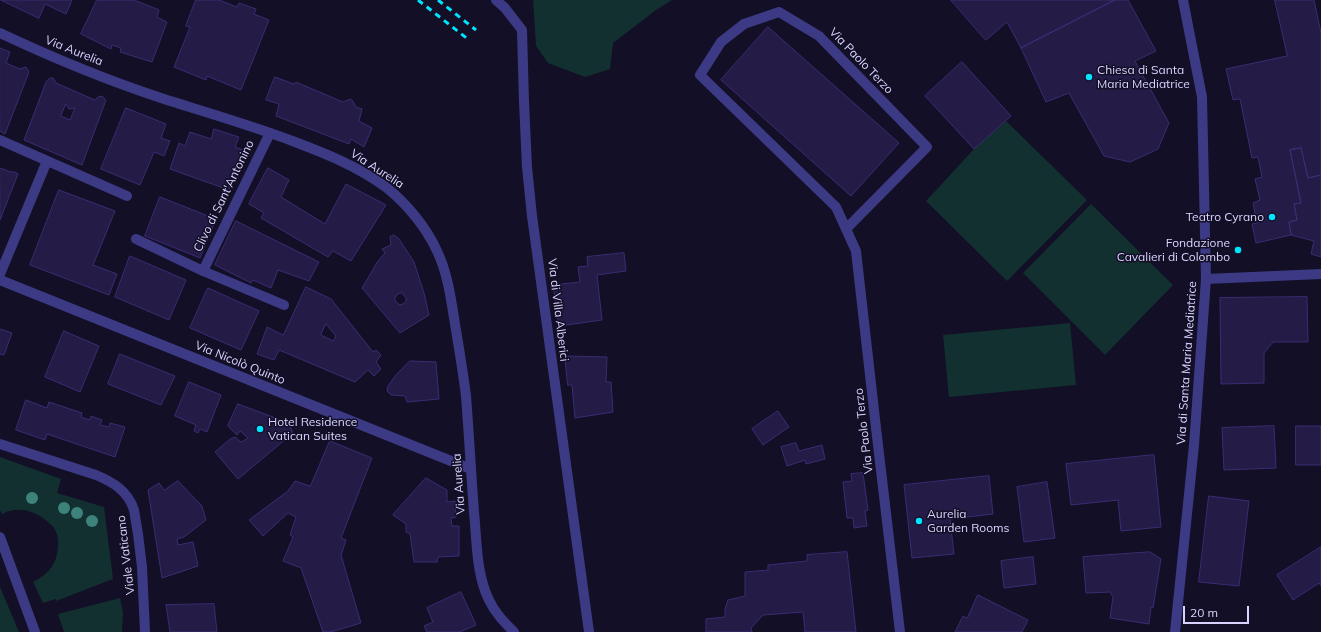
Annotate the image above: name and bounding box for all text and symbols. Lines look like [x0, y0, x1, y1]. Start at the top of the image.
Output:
street label: Via Paolo Terzo [826, 25, 896, 97]
street label: Via Aurelia [43, 33, 105, 69]
place label: Chiesa di Santa Maria Mediatrice [1097, 63, 1190, 91]
marker: Chiesa di Santa Maria Mediatrice [1084, 72, 1094, 82]
street label: Clivo di Sant'Antonino [191, 138, 257, 254]
street label: Via Aurelia [347, 146, 407, 192]
place label: Teatro Cyrano [1186, 210, 1264, 224]
marker: Teatro Cyrano [1267, 212, 1277, 222]
place label: Fondazione Cavalieri di Colombo [1117, 236, 1230, 264]
marker: Fondazione Cavalieri di Colombo [1233, 245, 1243, 255]
street label: Via di Villa Alberici [545, 258, 571, 362]
street label: Via di Santa Maria Mediatrice [1174, 281, 1200, 445]
street label: Via Nicolò Quinto [193, 338, 287, 388]
street label: Via Paolo Terzo [852, 387, 876, 475]
place label: Hotel Residence Vatican Suites [268, 415, 357, 443]
marker: Hotel Residence Vatican Suites [255, 424, 265, 434]
street label: Via Aurelia [450, 453, 468, 515]
place label: Aurelia Garden Rooms [927, 507, 1010, 535]
street label: Viale Vaticano [114, 514, 138, 596]
marker: Aurelia Garden Rooms [914, 516, 924, 526]
scale bar [1185, 598, 1251, 624]
text: 20 m [1190, 605, 1218, 620]

